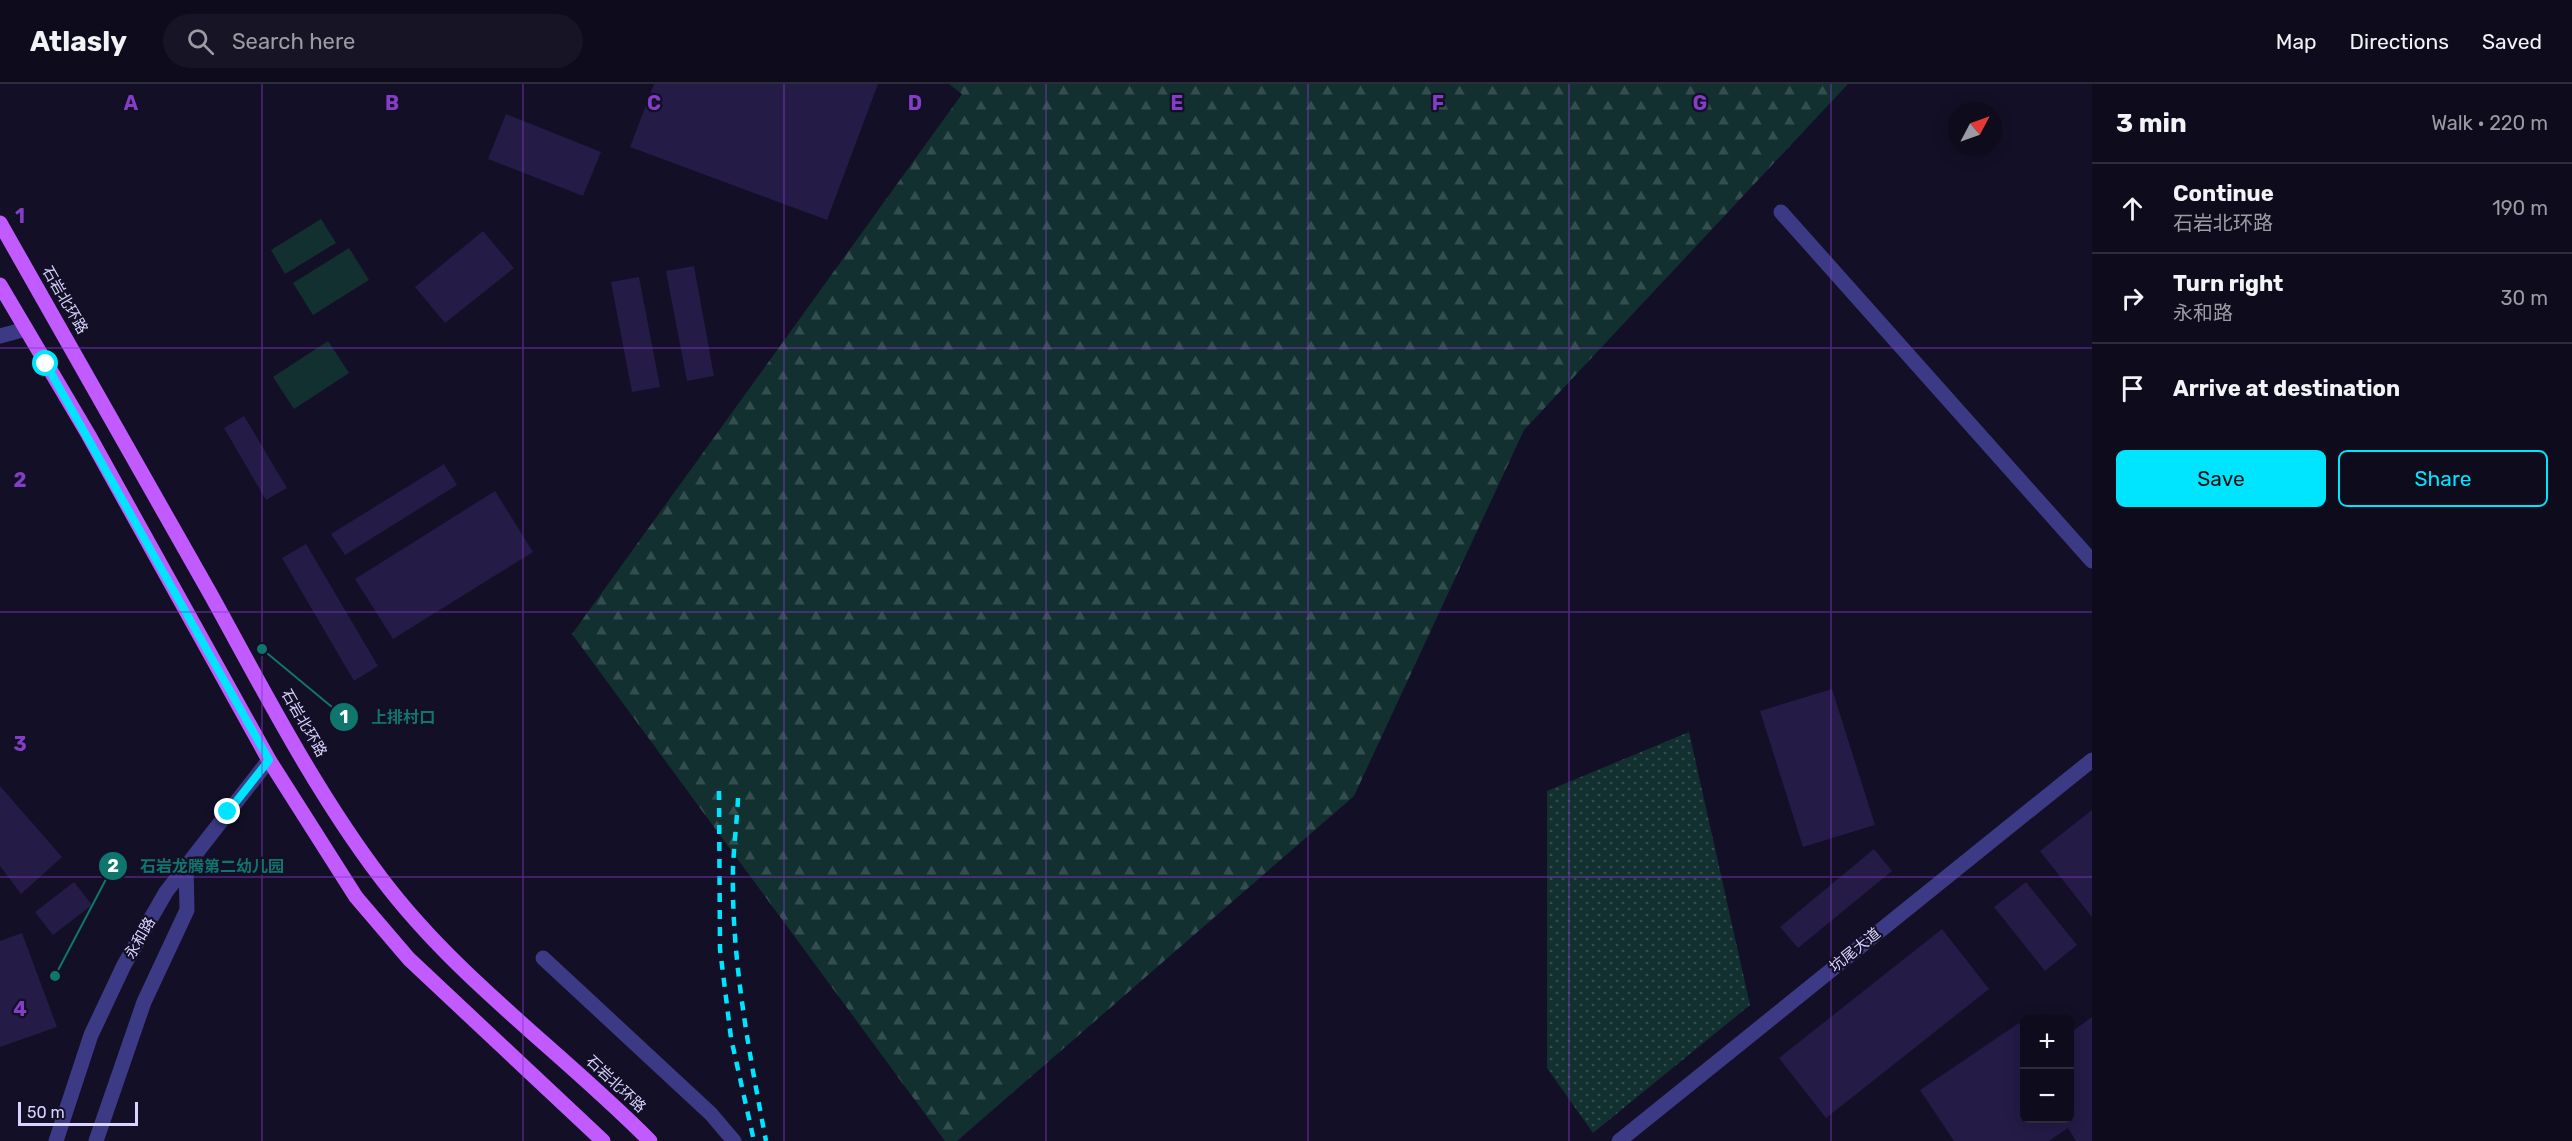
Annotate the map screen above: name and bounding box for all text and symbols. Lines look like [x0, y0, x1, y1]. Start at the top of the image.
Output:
search box [163, 14, 583, 68]
text: Atlasly [30, 25, 127, 58]
icon: search [184, 25, 217, 58]
text: Search here [232, 28, 355, 55]
text: Map [2276, 29, 2317, 54]
text: Directions [2350, 29, 2449, 54]
text: Saved [2482, 29, 2542, 54]
text: A [124, 91, 139, 115]
text: B [385, 91, 399, 115]
text: C [647, 91, 661, 115]
text: D [908, 91, 922, 115]
text: E [1171, 91, 1183, 115]
text: F [1432, 91, 1444, 115]
text: G [1693, 91, 1707, 115]
north arrow [1948, 102, 2002, 156]
text: 3 min [2116, 108, 2187, 139]
text: Walk · 220 m [2431, 111, 2548, 135]
text: Continue [2173, 180, 2274, 207]
icon: ahead [2116, 192, 2149, 225]
text: 190 m [2492, 196, 2548, 220]
text: 1 [15, 204, 25, 228]
text: 石岩北环路 [2173, 211, 2273, 235]
street label: 石岩北环路 [38, 263, 92, 337]
text: Turn right [2173, 270, 2283, 297]
icon: right [2116, 282, 2149, 315]
text: 30 m [2501, 286, 2548, 310]
text: 永和路 [2173, 301, 2233, 325]
route start [32, 350, 58, 376]
icon: arrive [2116, 372, 2149, 405]
text: Arrive at destination [2173, 375, 2400, 402]
button: Save [2116, 450, 2326, 507]
button: Share [2338, 450, 2548, 507]
text: 2 [14, 468, 27, 492]
street label: 石岩北环路 [277, 686, 331, 760]
callout: 上排村口 [329, 700, 447, 734]
text: 1 [340, 706, 348, 728]
text: 上排村口 [371, 708, 435, 727]
text: 3 [13, 732, 27, 756]
route end [214, 798, 240, 824]
callout: 石岩龙腾第二幼儿园 [98, 849, 296, 883]
text: 2 [107, 855, 119, 877]
text: 石岩龙腾第二幼儿园 [140, 857, 284, 876]
street label: 永和路 [121, 914, 159, 962]
street label: 坑尾大道 [1826, 924, 1884, 976]
text: 4 [13, 997, 27, 1021]
map controls [2020, 1015, 2074, 1123]
button: + [2020, 1015, 2074, 1069]
street label: 石岩北环路 [582, 1052, 650, 1116]
button: − [2020, 1069, 2074, 1123]
scale bar [18, 1099, 138, 1126]
text: 50 m [27, 1103, 65, 1122]

